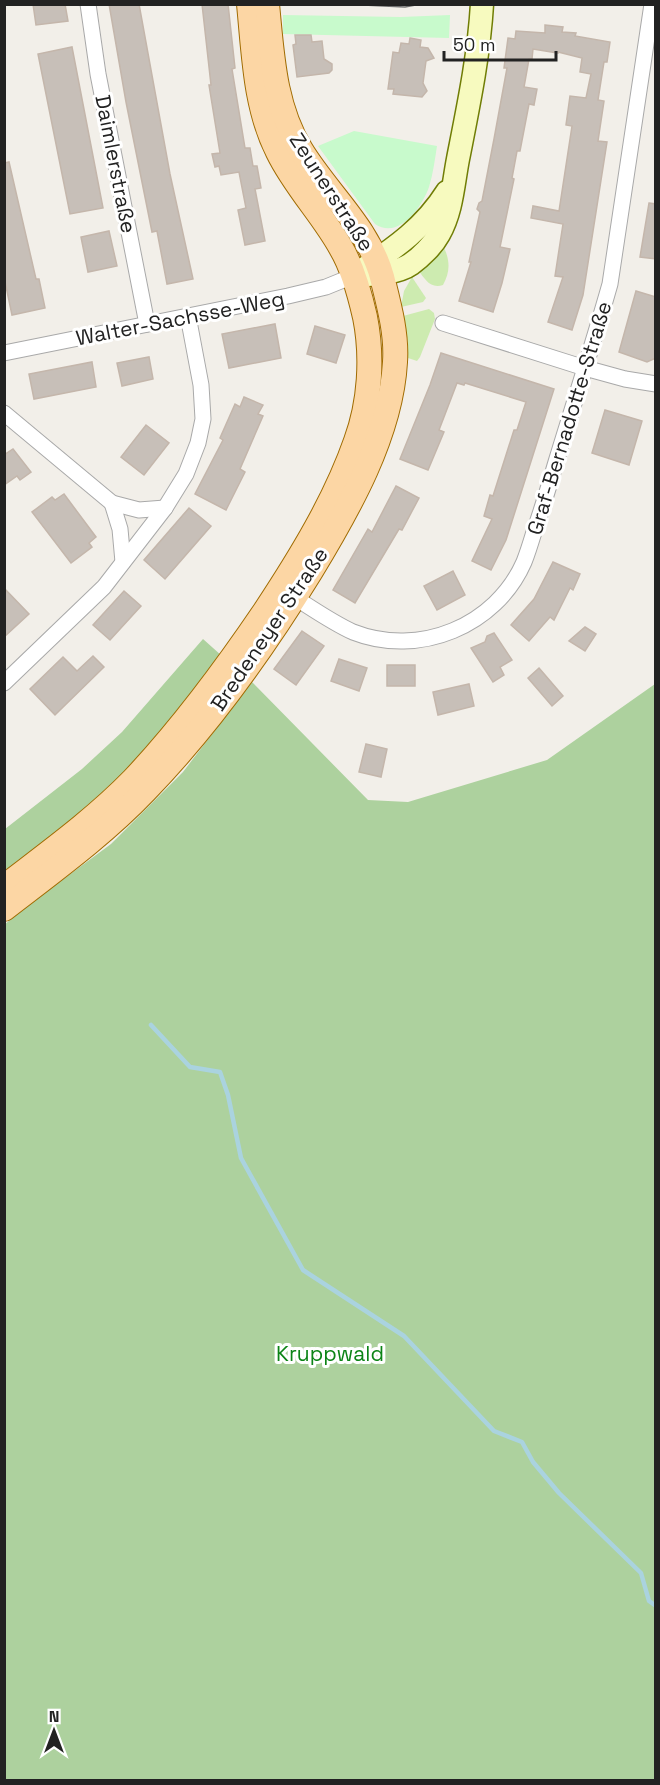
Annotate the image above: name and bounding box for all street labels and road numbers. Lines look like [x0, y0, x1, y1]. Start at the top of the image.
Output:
street label: Daimlerstraße [89, 93, 143, 235]
street label: Zeunerstraße [284, 128, 380, 256]
street label: Walter-Sachsse-Weg [73, 285, 287, 351]
street label: Graf-Bernadotte-Straße [521, 298, 617, 538]
street label: Bredeneyer Straße [204, 542, 334, 716]

